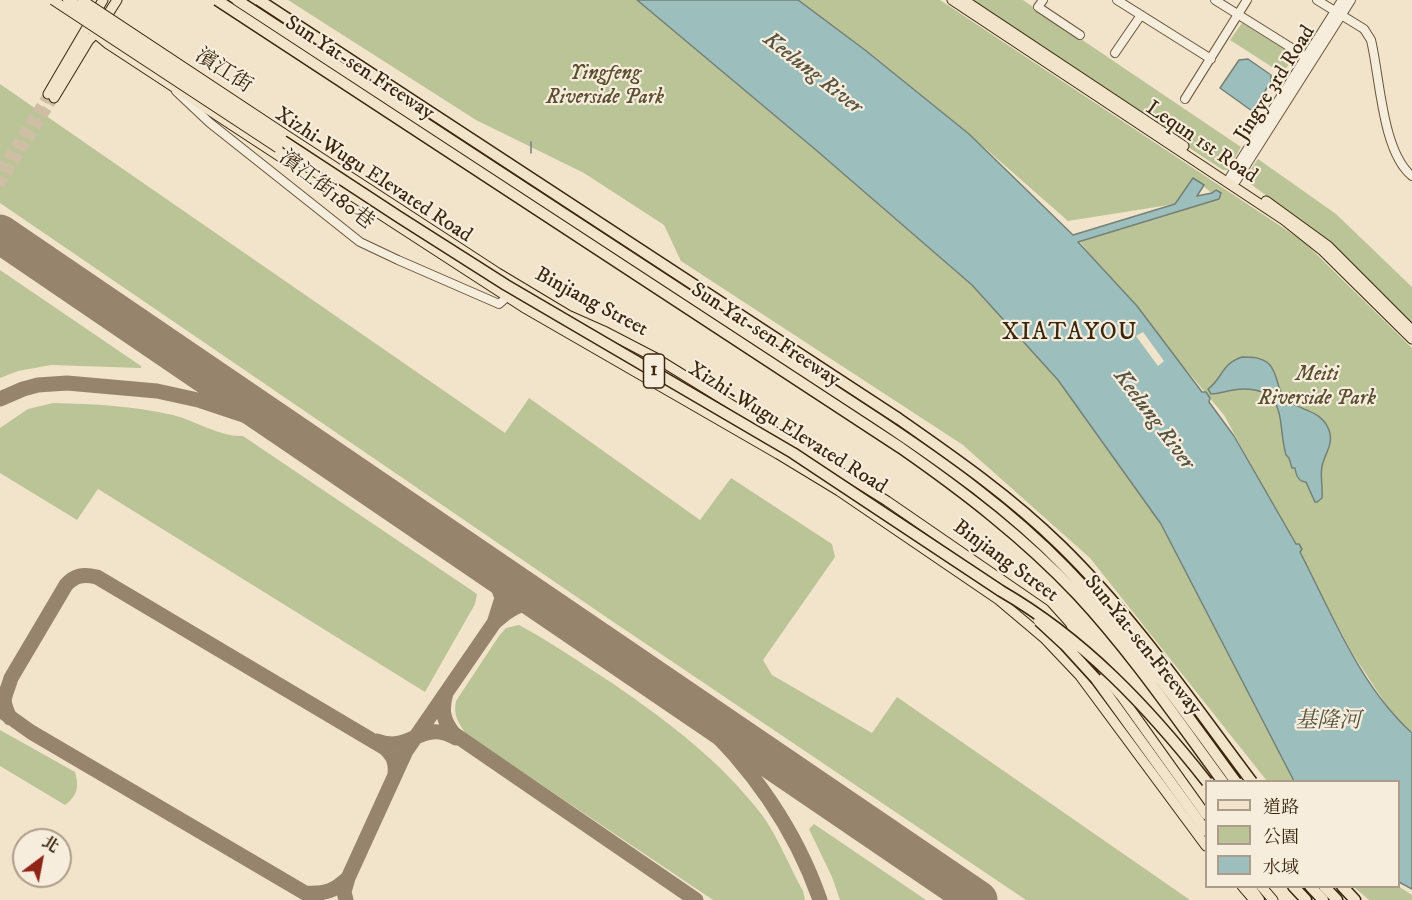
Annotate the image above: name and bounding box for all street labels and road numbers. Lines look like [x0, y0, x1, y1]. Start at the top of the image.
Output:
street label: Sun Yat-sen Freeway [280, 11, 438, 127]
street label: Jingye 3rd Road [1230, 21, 1322, 147]
street label: 濱江街 [190, 44, 256, 100]
street label: Lequn 1st Road [1140, 96, 1262, 190]
street label: Xizhi-Wugu Elevated Road [270, 103, 476, 249]
street label: 濱江街180巷 [274, 146, 378, 236]
street label: Binjiang Street [530, 263, 652, 343]
street label: Sun Yat-sen Freeway [686, 278, 844, 394]
road number: 1 [644, 354, 664, 388]
street label: Xizhi-Wugu Elevated Road [683, 357, 891, 501]
street label: Binjiang Street [947, 515, 1063, 609]
street label: Sun Yat-sen Freeway [1078, 571, 1206, 721]

